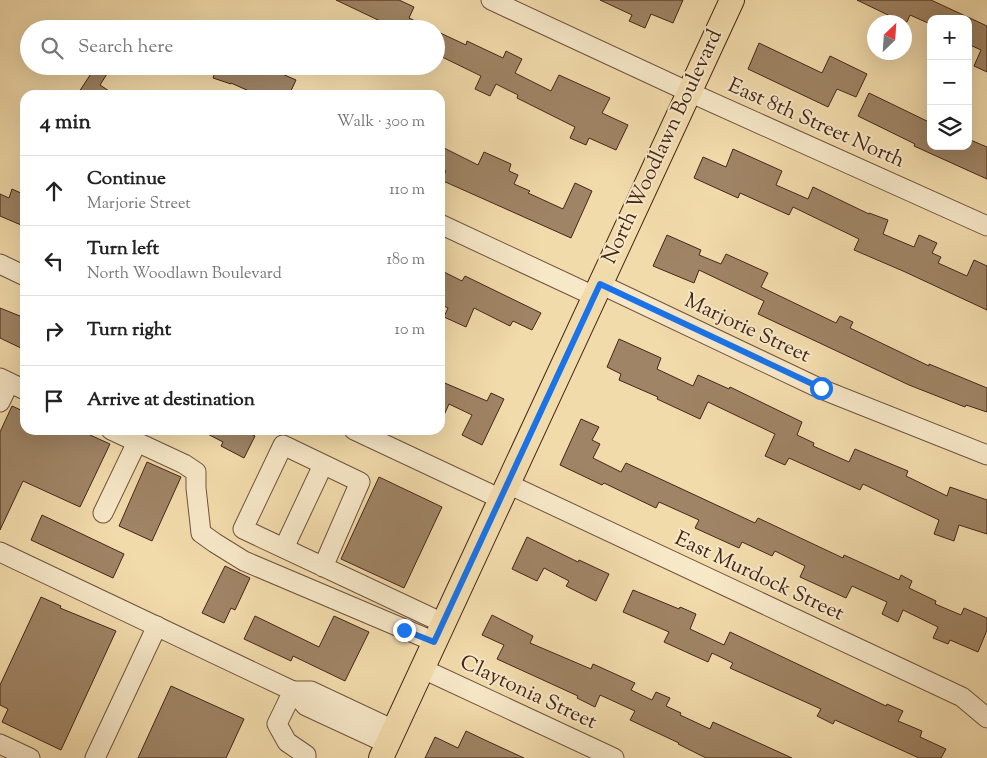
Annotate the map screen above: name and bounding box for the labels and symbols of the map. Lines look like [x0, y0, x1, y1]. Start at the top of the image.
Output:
north arrow [867, 15, 912, 60]
street label: North Woodlawn Boulevard [595, 25, 731, 269]
street label: East 8th Street North [723, 71, 909, 177]
street label: Marjorie Street [679, 287, 815, 371]
route start [810, 377, 833, 400]
street label: East Murdock Street [669, 525, 849, 629]
route end [393, 619, 416, 642]
street label: Claytonia Street [455, 648, 601, 738]

